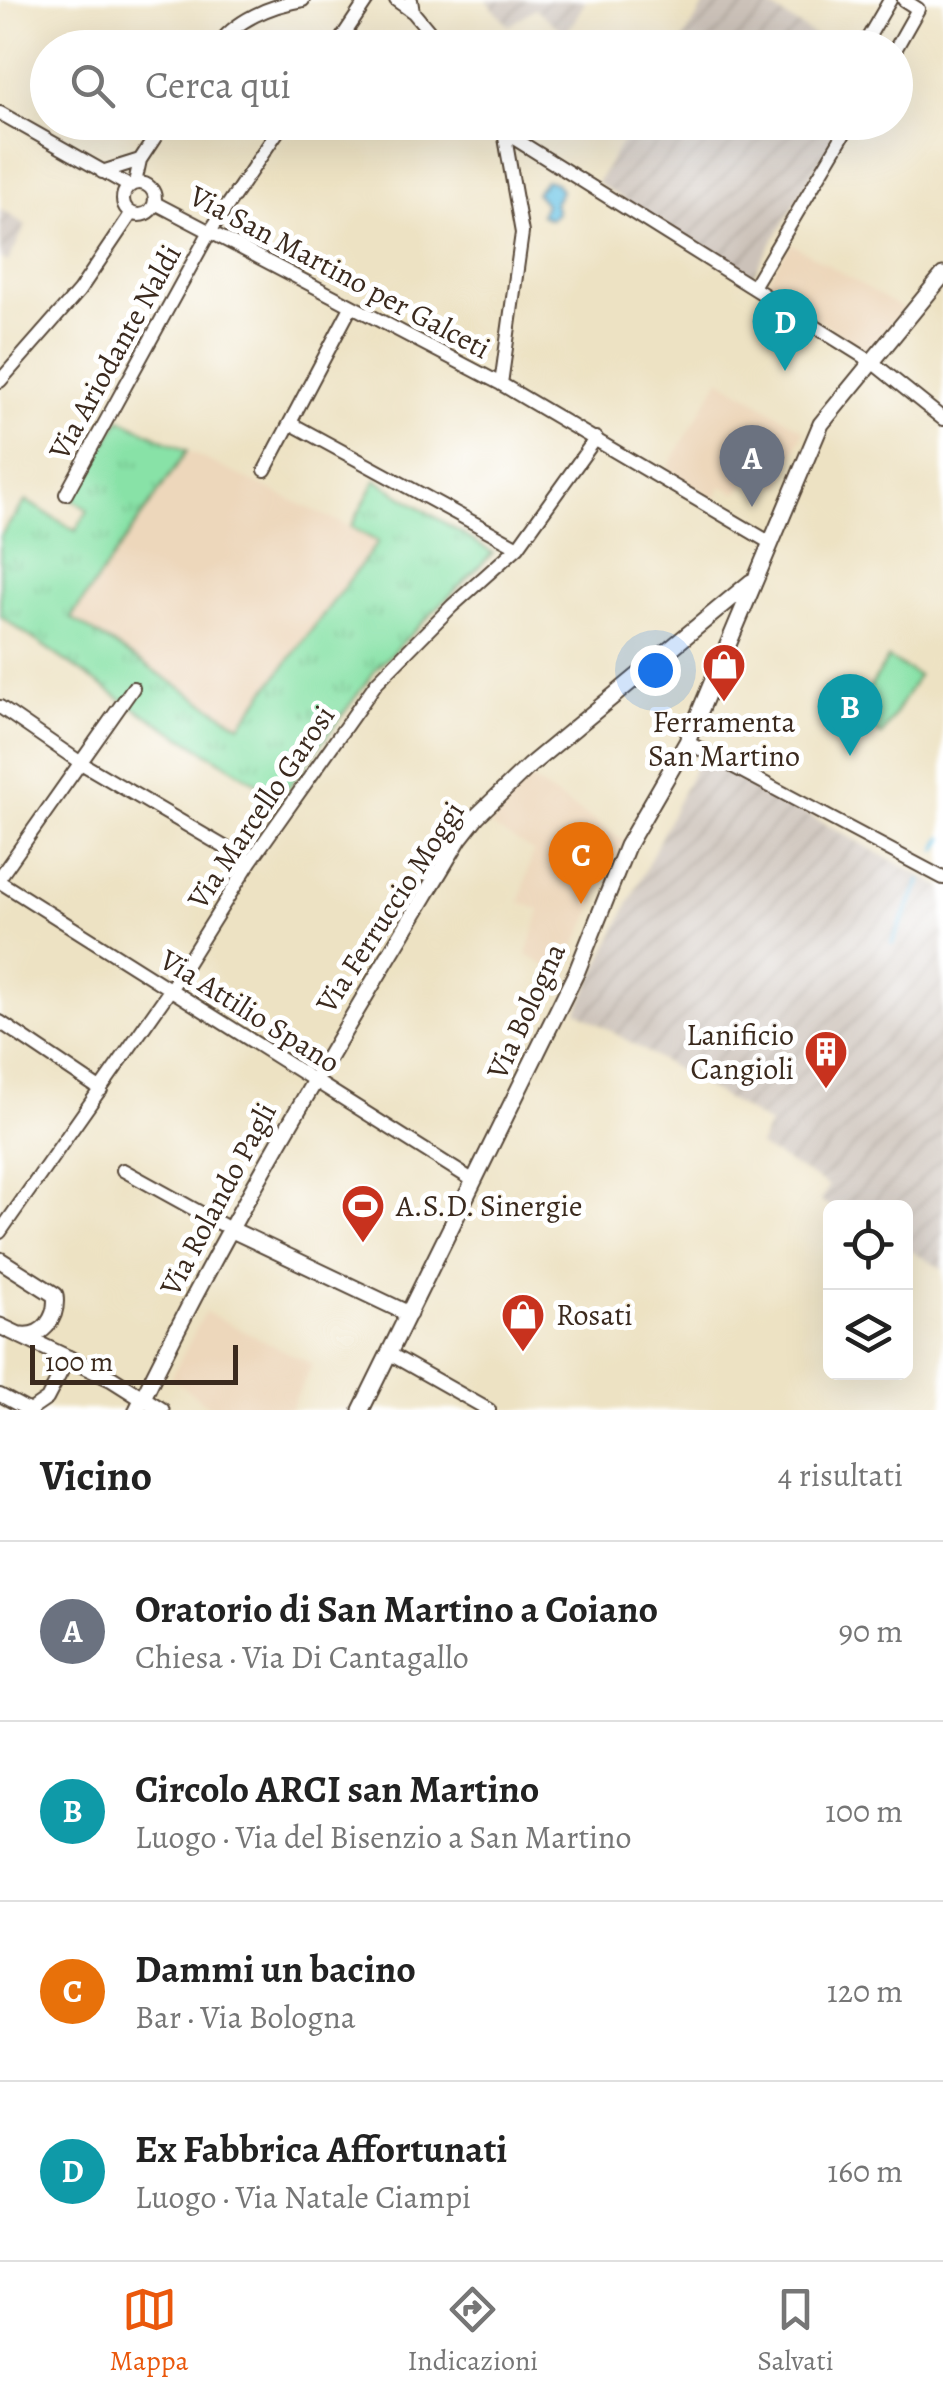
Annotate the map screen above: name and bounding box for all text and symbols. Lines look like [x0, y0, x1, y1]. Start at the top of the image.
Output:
search box [30, 30, 913, 140]
icon: search [65, 58, 120, 113]
text: Cerca qui [145, 59, 291, 111]
street label: Via San Martino per Galceti [182, 175, 497, 368]
street label: Via Ariodante Naldi [39, 237, 191, 468]
pin: D [752, 288, 818, 371]
pin: A [720, 424, 784, 507]
shop icon: Ferramenta San Martino [701, 642, 747, 703]
your location [630, 645, 681, 696]
pin: B [818, 674, 882, 756]
street label: Via Marcello Garosi [177, 697, 344, 917]
place label: Ferramenta San Martino [648, 702, 800, 776]
street label: Via Ferruccio Moggi [306, 793, 473, 1021]
pin: C [548, 822, 614, 904]
street label: Via Bologna [477, 936, 575, 1086]
street label: Via Attilio Spano [152, 939, 348, 1082]
place label: Lanificio Cangioli [686, 1015, 794, 1089]
building icon: Lanificio Cangioli [803, 1029, 849, 1090]
street label: Via Rolando Pagli [150, 1095, 286, 1303]
sports icon: A.S.D. Sinergie [340, 1183, 386, 1244]
place label: A.S.D. Sinergie [395, 1186, 582, 1226]
map controls [823, 1200, 913, 1380]
button: locate [823, 1200, 913, 1290]
button: layers [823, 1290, 913, 1380]
shop icon: Rosati [500, 1292, 546, 1353]
place label: Rosati [556, 1295, 633, 1335]
scale bar [30, 1340, 238, 1384]
text: 100 m [45, 1343, 113, 1381]
text: Vicino [40, 1447, 152, 1504]
text: 4 risultati [778, 1453, 903, 1497]
text: Oratorio di San Martino a Coiano [135, 1583, 658, 1635]
text: A [62, 1609, 83, 1653]
text: 90 m [838, 1609, 903, 1653]
text: Chiesa · Via Di Cantagallo [135, 1635, 469, 1679]
text: Circolo ARCI san Martino [135, 1763, 539, 1815]
text: B [62, 1789, 83, 1833]
text: 100 m [825, 1789, 903, 1833]
text: Luogo · Via del Bisenzio a San Martino [135, 1815, 632, 1859]
text: Dammi un bacino [135, 1943, 416, 1995]
text: C [63, 1969, 82, 2013]
text: 120 m [827, 1969, 903, 2013]
text: Bar · Via Bologna [135, 1995, 356, 2039]
text: Ex Fabbrica Affortunati [135, 2123, 507, 2175]
text: D [61, 2149, 84, 2193]
text: 160 m [827, 2149, 903, 2193]
text: Luogo · Via Natale Ciampi [135, 2175, 471, 2219]
tab: Mappa [109, 2282, 189, 2380]
tab: Indicazioni [408, 2282, 538, 2380]
tab: Salvati [757, 2282, 834, 2380]

